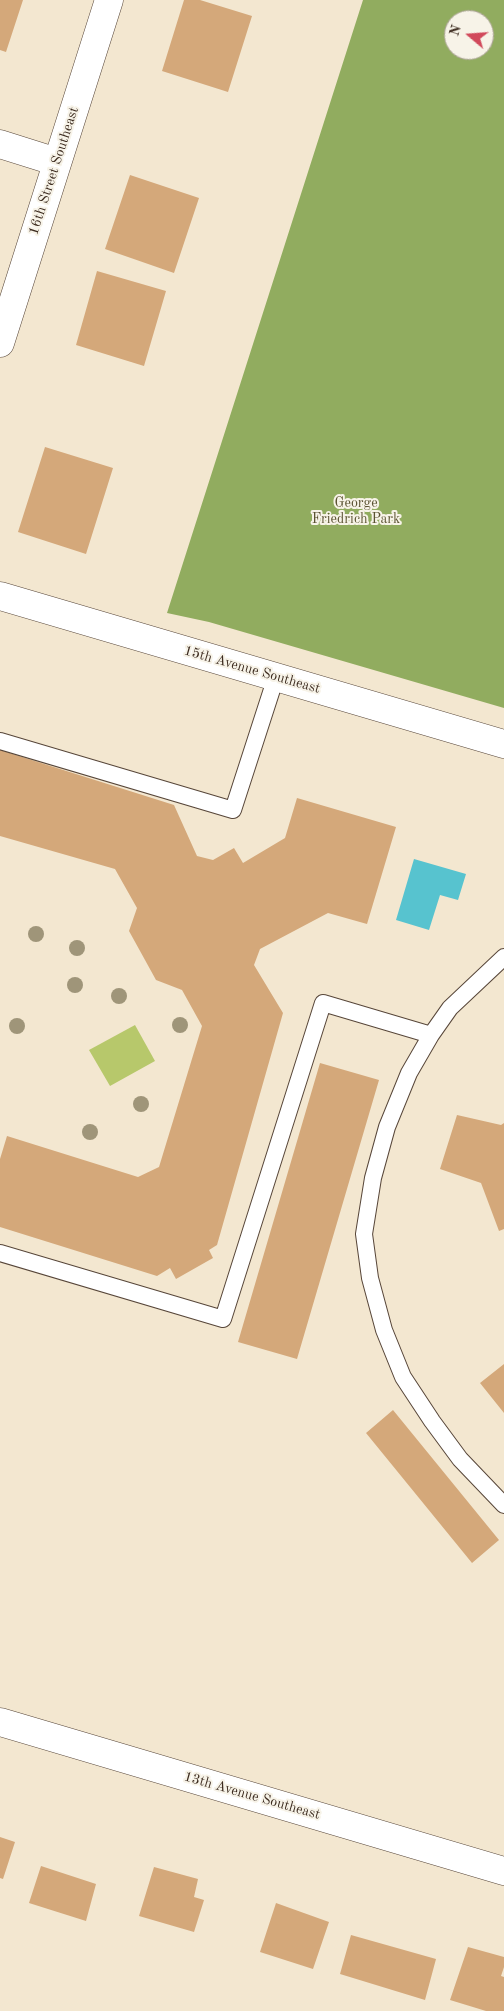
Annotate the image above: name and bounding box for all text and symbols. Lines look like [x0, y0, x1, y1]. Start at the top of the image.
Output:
north arrow [444, 10, 494, 60]
text: N [447, 23, 464, 38]
street label: 16th Street Southeast [25, 105, 83, 237]
park label: George Friedrich Park [312, 495, 400, 528]
street label: 15th Avenue Southeast [182, 642, 322, 698]
street label: 13th Avenue Southeast [182, 1768, 322, 1824]

